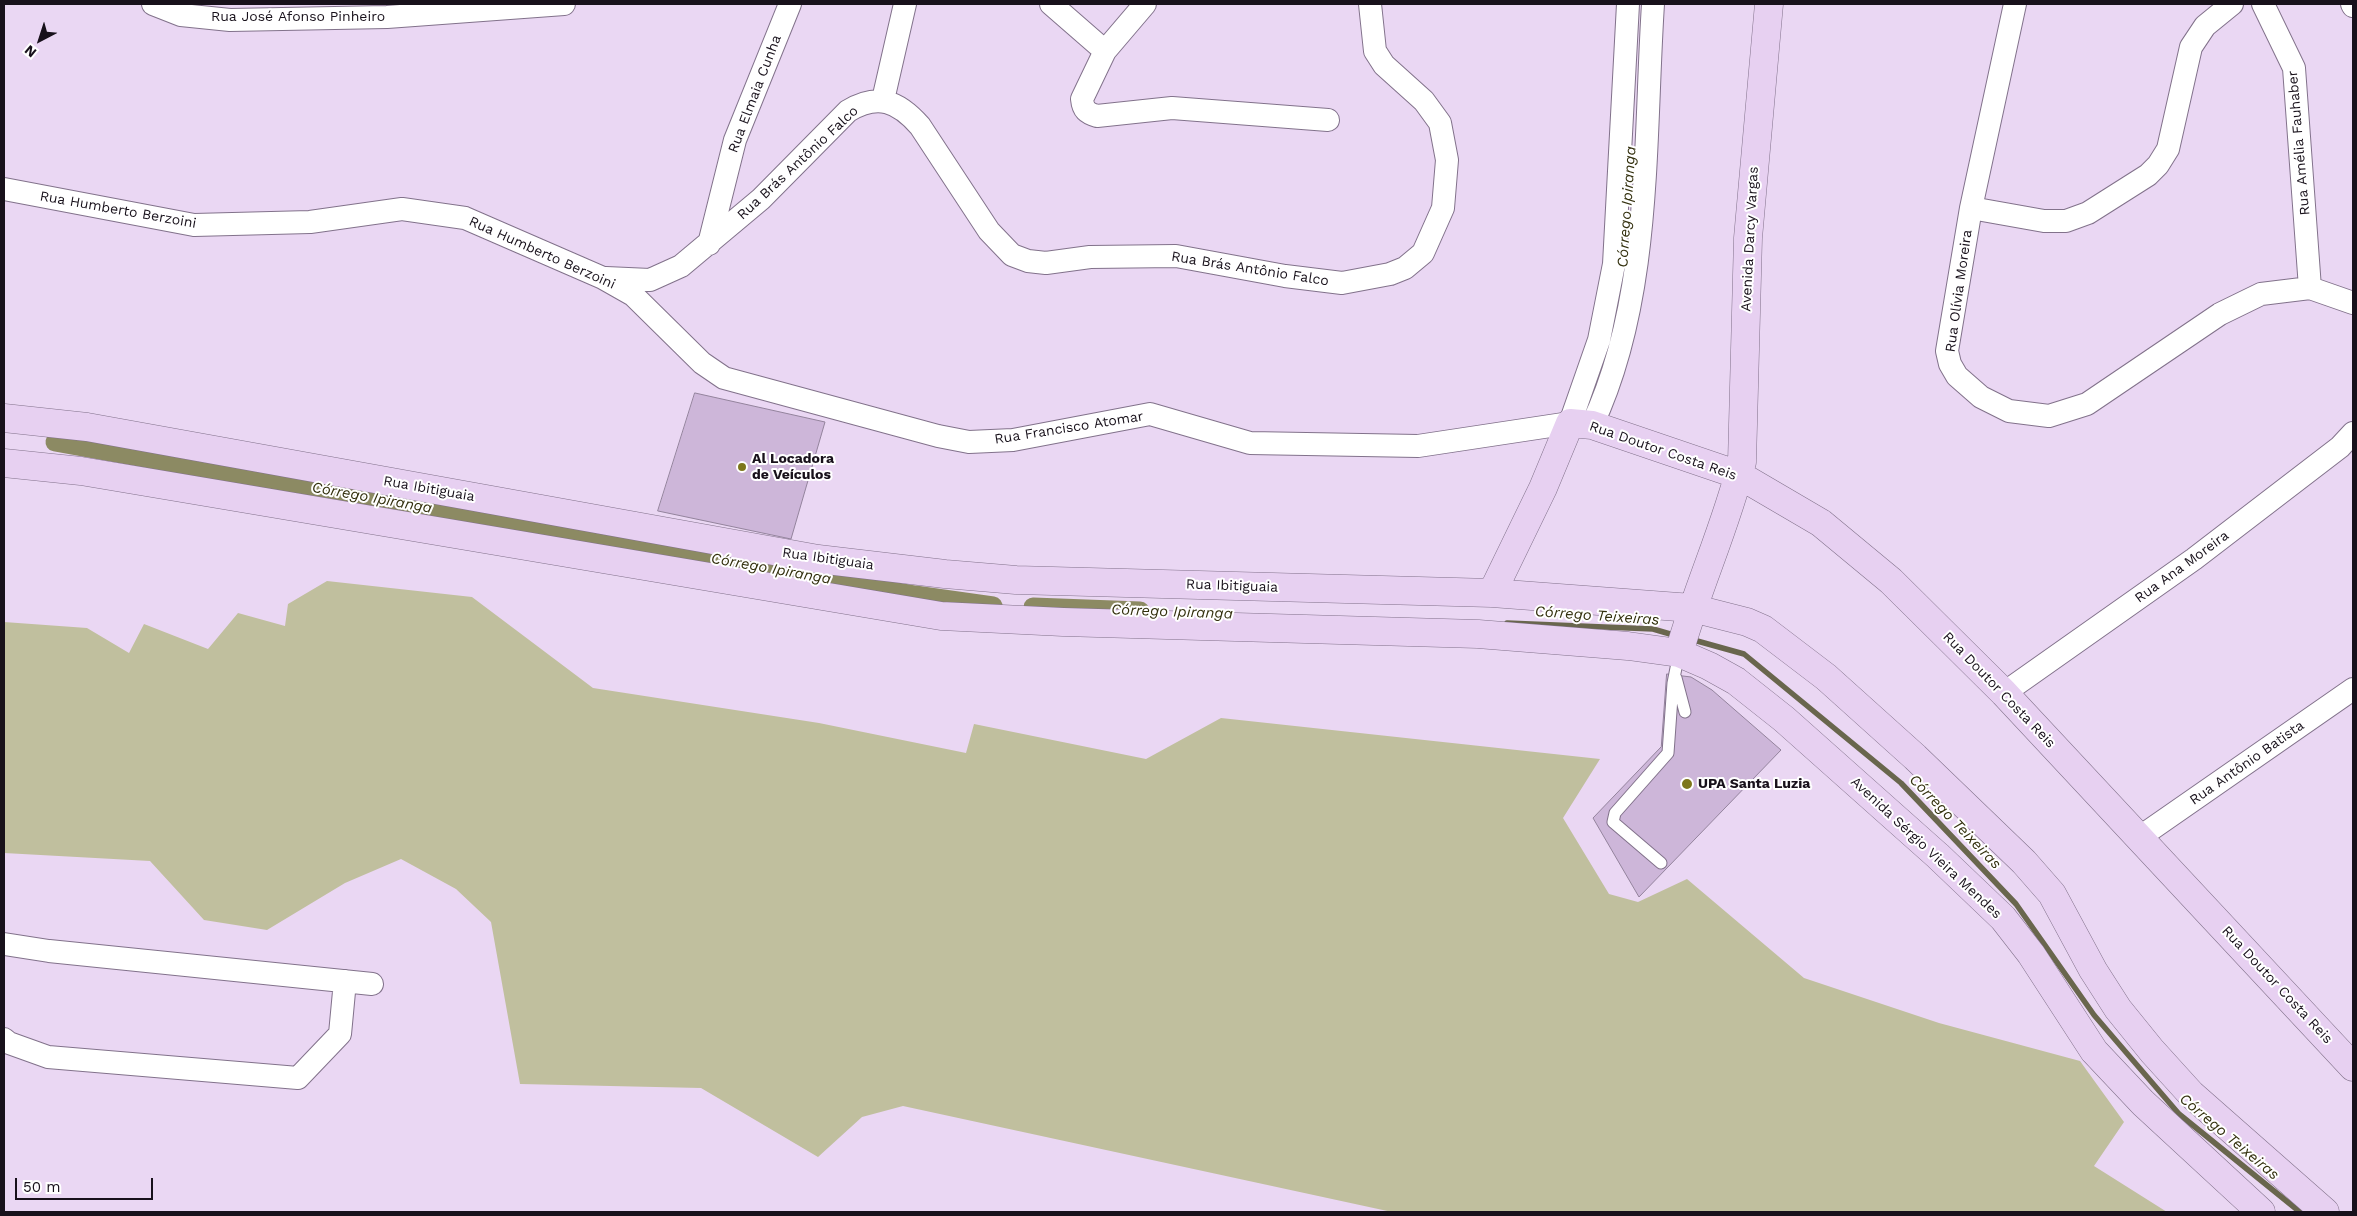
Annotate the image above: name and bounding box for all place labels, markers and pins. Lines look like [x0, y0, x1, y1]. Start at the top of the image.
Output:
place label: Al Locadora de Veículos [752, 451, 834, 484]
marker: Al Locadora de Veículos [736, 461, 748, 473]
place label: UPA Santa Luzia [1698, 776, 1810, 792]
marker: UPA Santa Luzia [1680, 777, 1694, 791]

